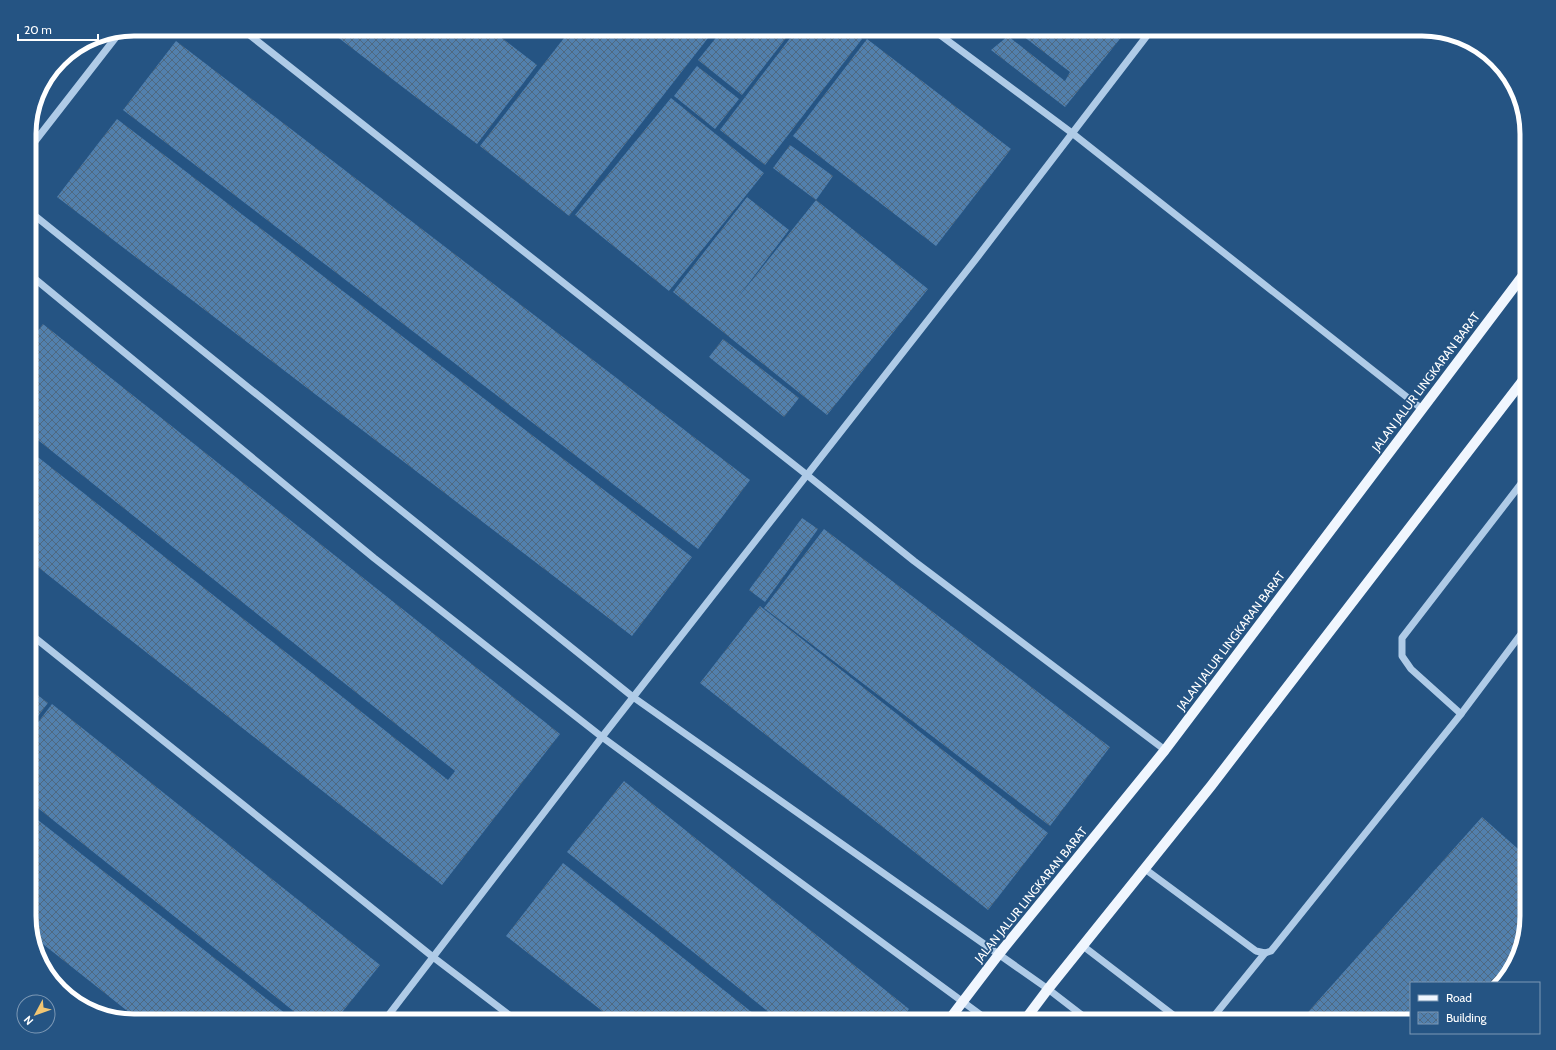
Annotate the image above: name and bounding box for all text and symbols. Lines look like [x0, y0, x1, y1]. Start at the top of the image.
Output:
scale bar [18, 16, 98, 42]
text: 20 m [24, 22, 52, 37]
street label: JALAN JALUR LINGKARAN BARAT [1368, 309, 1483, 455]
street label: JALAN JALUR LINGKARAN BARAT [1173, 568, 1288, 714]
street label: JALAN JALUR LINGKARAN BARAT [971, 823, 1090, 966]
legend [1410, 982, 1540, 1034]
text: Road [1446, 990, 1472, 1005]
north arrow [16, 994, 56, 1034]
text: Building [1446, 1010, 1488, 1025]
text: N [21, 1013, 36, 1028]

